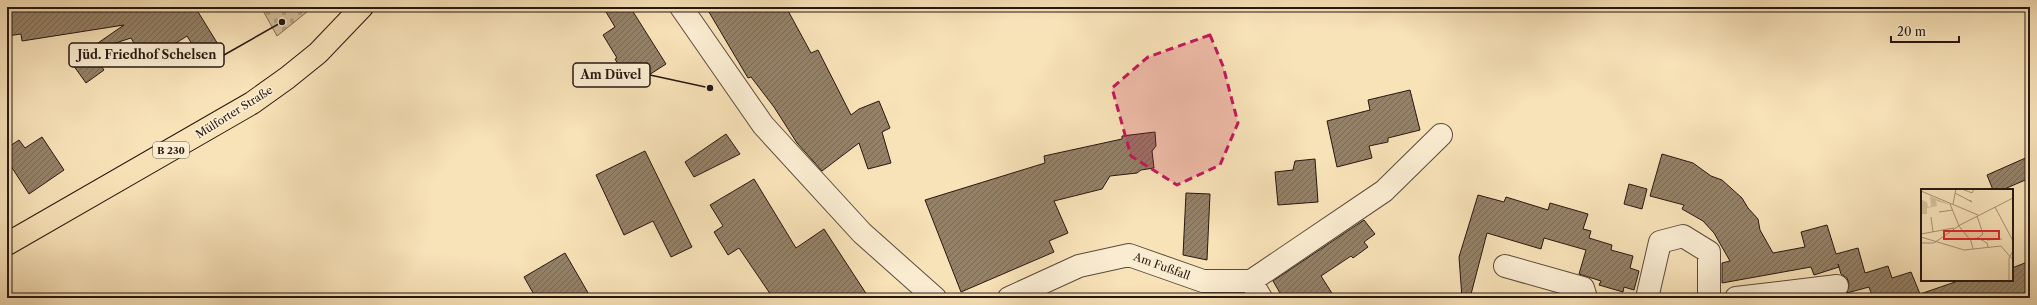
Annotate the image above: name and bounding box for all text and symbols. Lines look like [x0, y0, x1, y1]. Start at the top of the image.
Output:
scale bar [1891, 18, 1959, 44]
text: 20 m [1897, 24, 1926, 39]
callout: Jüd. Friedhof Schelsen [69, 43, 224, 67]
text: Jüd. Friedhof Schelsen [76, 47, 217, 62]
callout: Am Düvel [573, 63, 650, 87]
text: Am Düvel [580, 67, 642, 82]
street label: Mülforter Straße [193, 83, 275, 141]
road number: B 230 [153, 142, 189, 158]
inset map [1921, 189, 2013, 281]
street label: Am Fußfall [1131, 249, 1193, 283]

